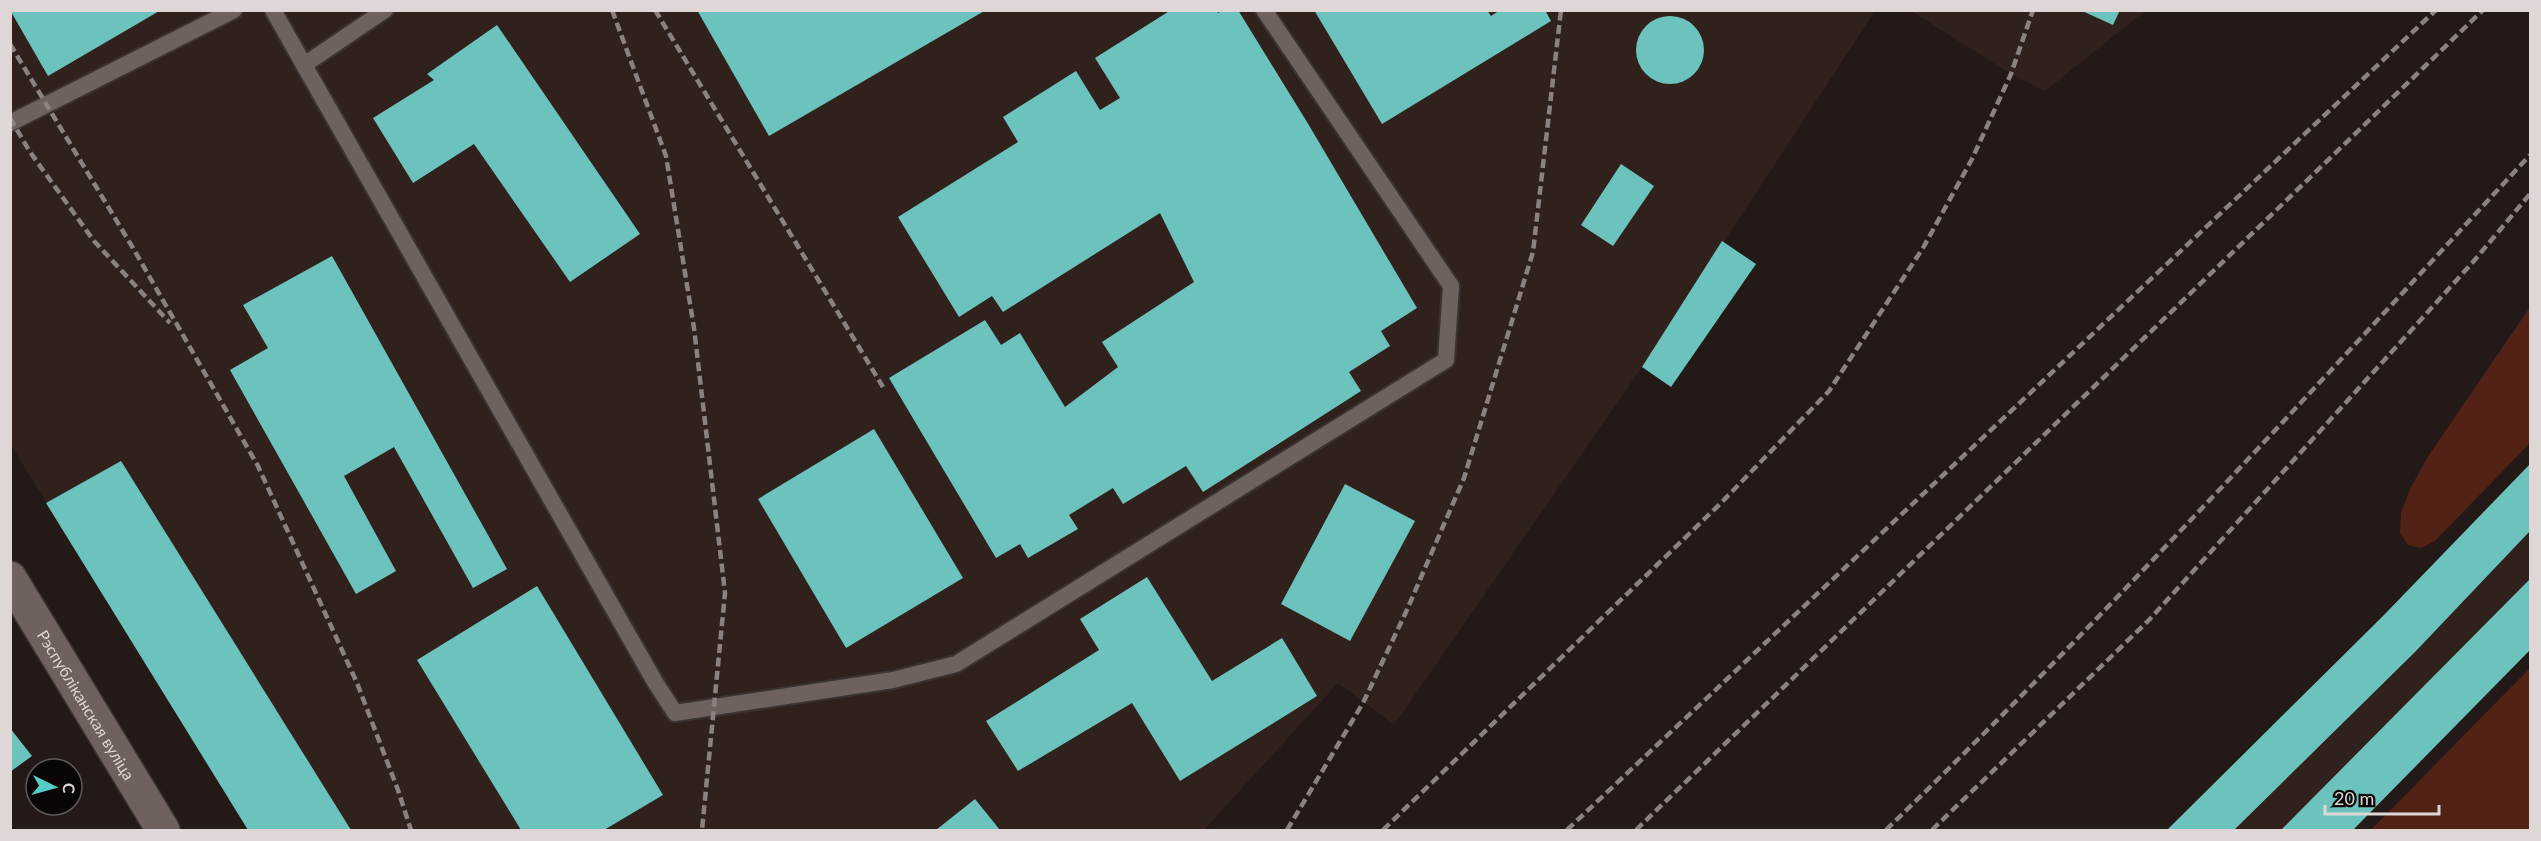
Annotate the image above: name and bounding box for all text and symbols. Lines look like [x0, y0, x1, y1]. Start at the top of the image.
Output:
street label: Рэспубліканская вуліца [34, 626, 140, 783]
north arrow [24, 757, 84, 817]
scale bar [2325, 778, 2439, 816]
text: С [59, 782, 79, 795]
text: 20 m [2334, 787, 2374, 809]

